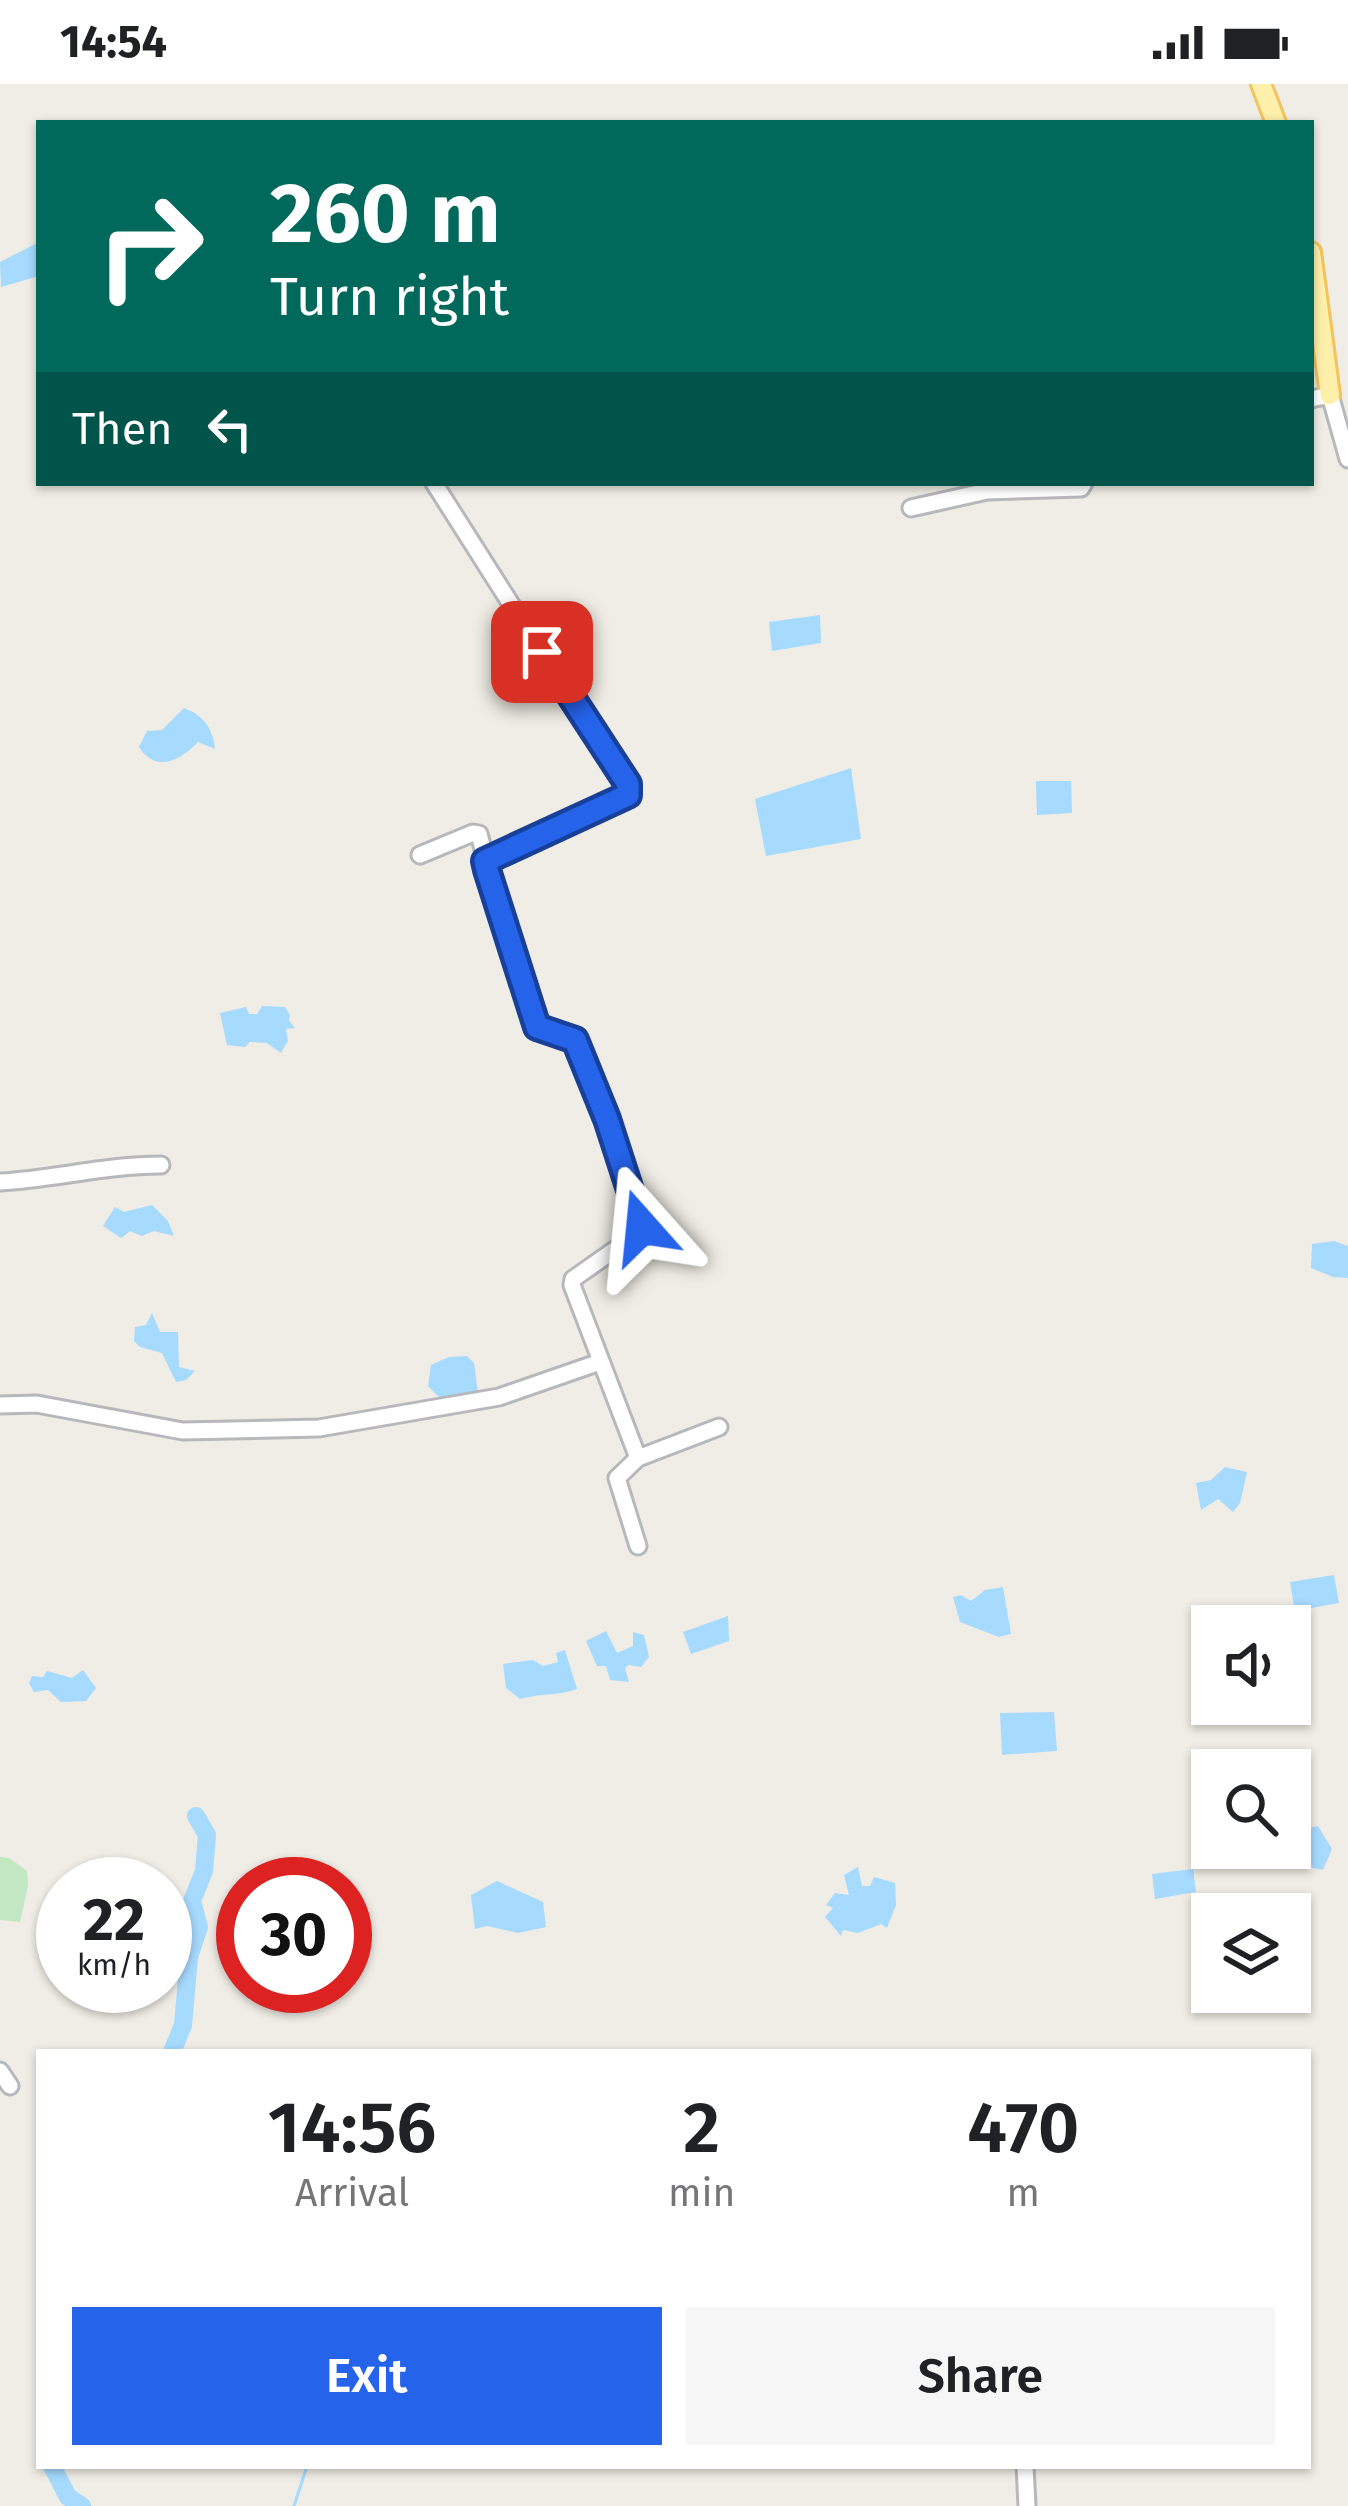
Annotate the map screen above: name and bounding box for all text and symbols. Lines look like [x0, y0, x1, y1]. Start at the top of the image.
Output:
text: 14:54 [60, 15, 167, 69]
text: 260 m [270, 163, 501, 264]
icon: right [72, 168, 228, 324]
text: Turn right [270, 265, 509, 329]
icon: left [197, 396, 263, 462]
text: Then [72, 402, 173, 456]
pin [491, 601, 593, 703]
icon: arrive [509, 619, 575, 685]
position arrow [579, 1164, 705, 1290]
map controls [1191, 1605, 1311, 2013]
button: sound [1191, 1605, 1311, 1725]
button: search [1191, 1749, 1311, 1869]
speed limit sign: 30 [216, 1857, 372, 2013]
text: 22 [83, 1884, 145, 1956]
button: layers [1191, 1893, 1311, 2013]
text: km/h [77, 1947, 151, 1983]
text: 14:56 [268, 2085, 436, 2171]
text: 2 [683, 2085, 720, 2171]
text: 470 [967, 2085, 1079, 2171]
text: Arrival [295, 2170, 409, 2216]
text: min [668, 2170, 735, 2216]
text: m [1006, 2170, 1040, 2216]
button: Exit [72, 2307, 662, 2445]
button: Share [686, 2307, 1275, 2445]

